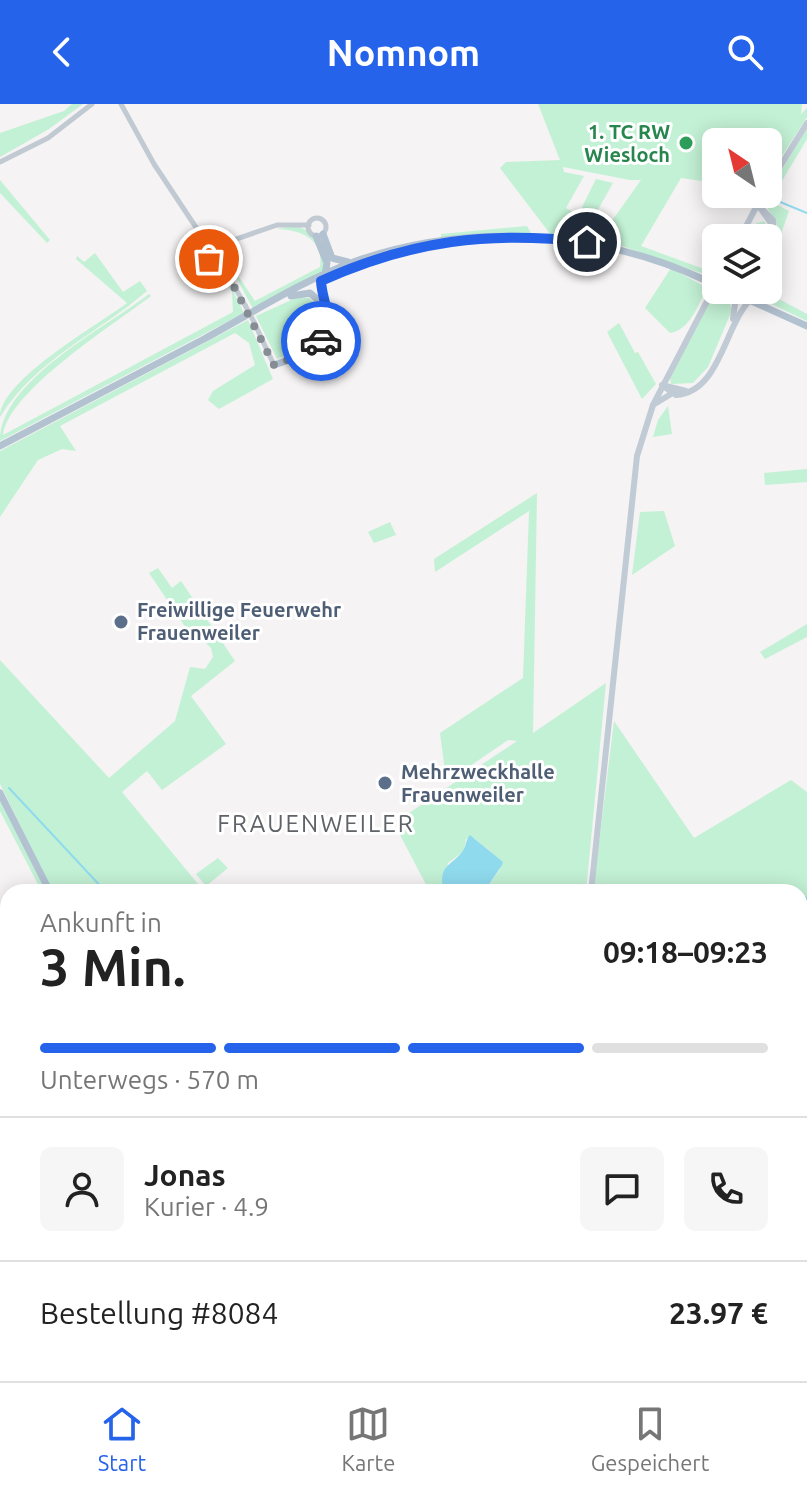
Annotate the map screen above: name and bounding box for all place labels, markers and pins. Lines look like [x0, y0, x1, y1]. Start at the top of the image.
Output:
place label: 1. TC RW Wiesloch [584, 120, 670, 166]
marker: 1. TC RW Wiesloch [677, 134, 695, 152]
pin [553, 208, 621, 276]
pin [175, 225, 243, 293]
place label: Freiwillige Feuerwehr Frauenweiler [137, 598, 342, 644]
marker: Freiwillige Feuerwehr Frauenweiler [112, 613, 130, 631]
place label: Mehrzweckhalle Frauenweiler [401, 760, 555, 806]
marker: Mehrzweckhalle Frauenweiler [376, 774, 394, 792]

